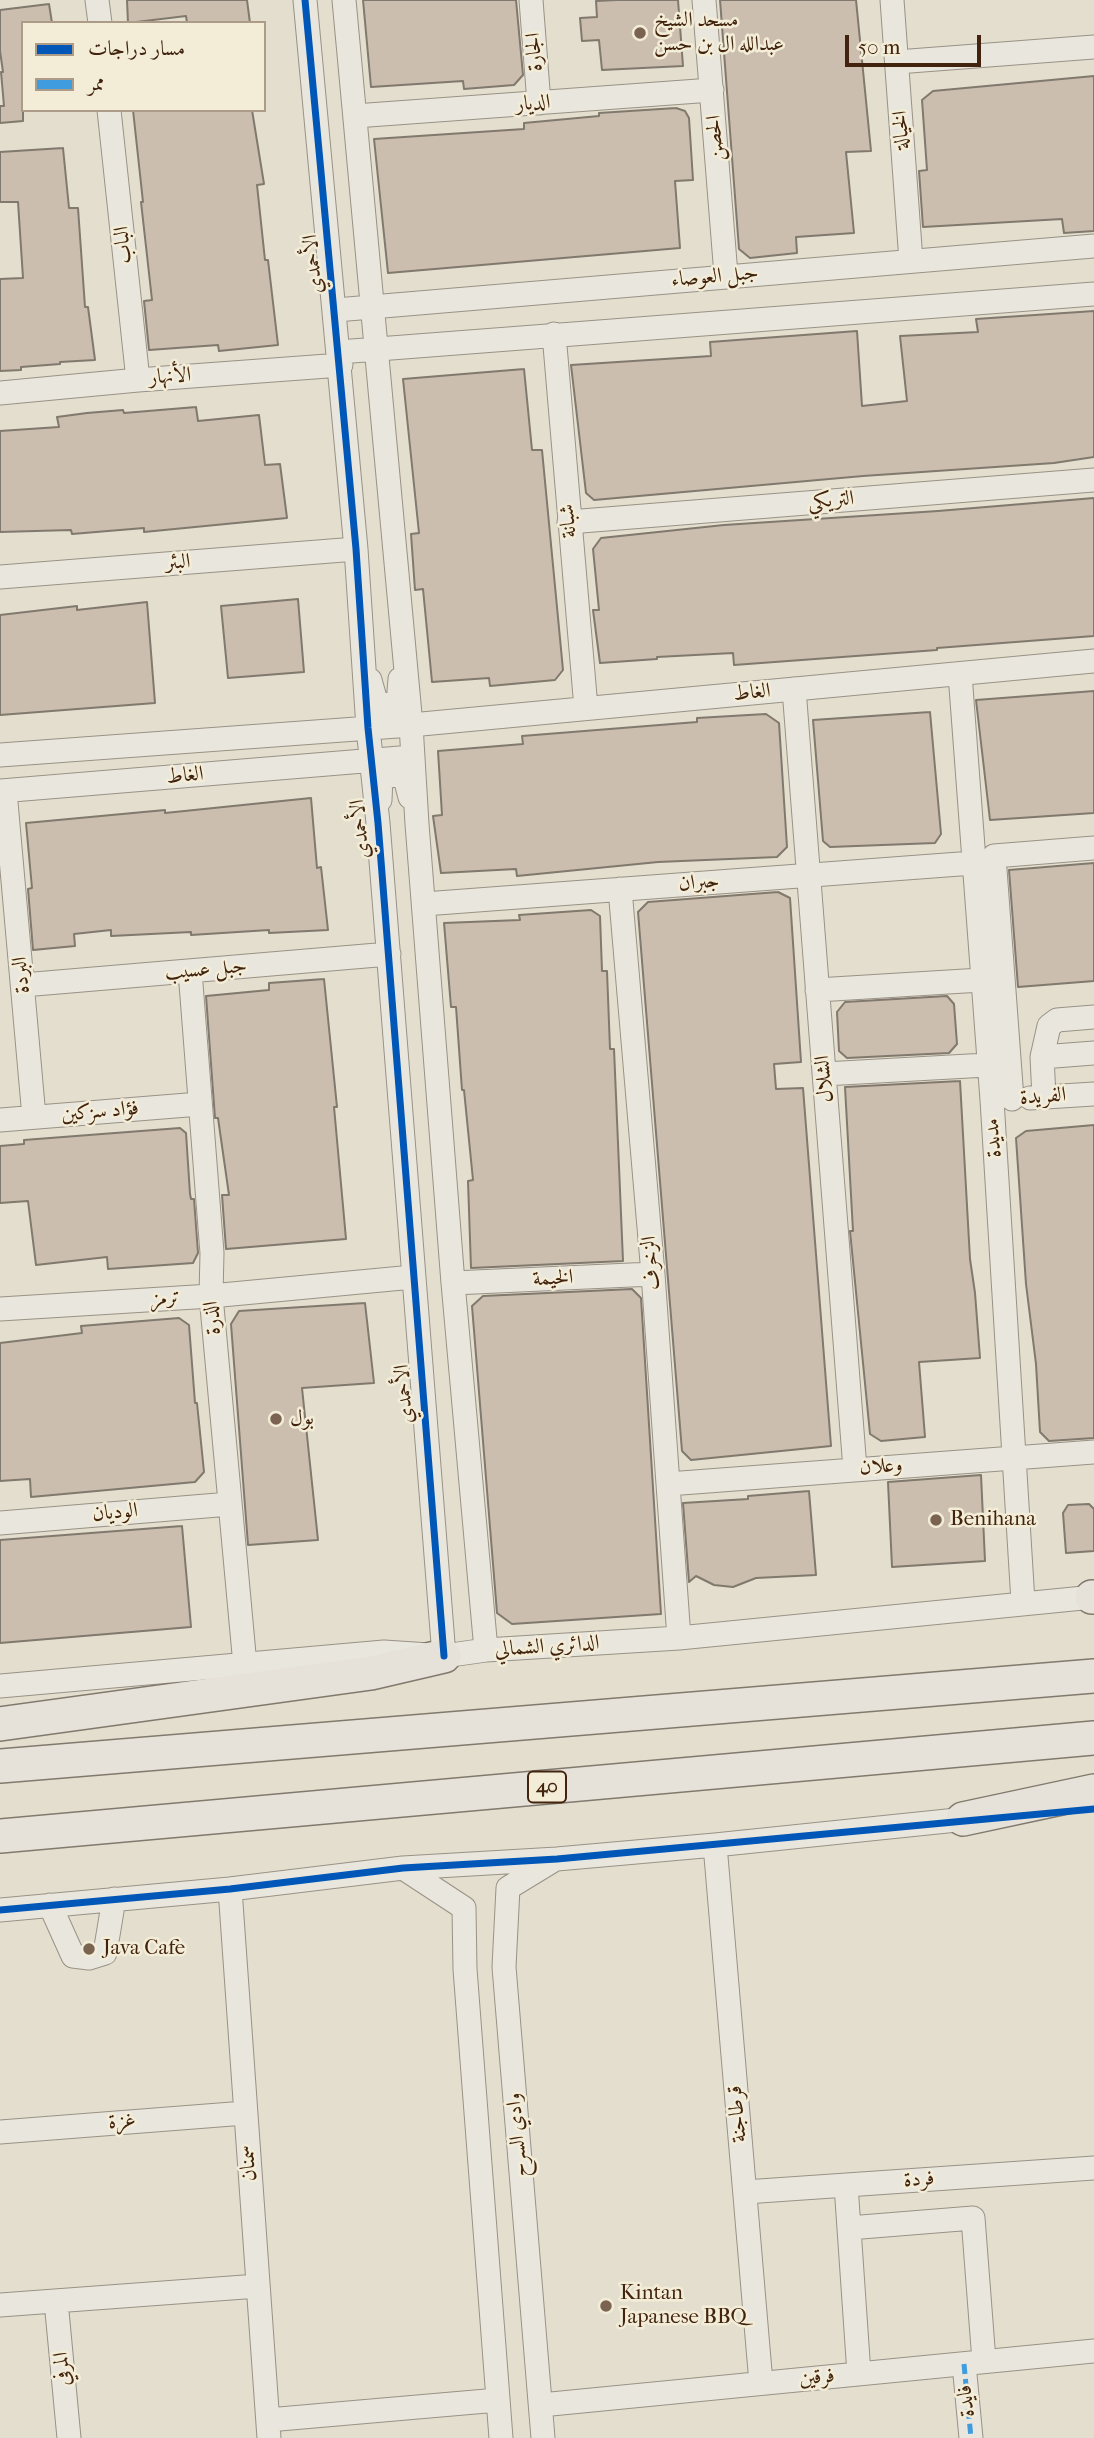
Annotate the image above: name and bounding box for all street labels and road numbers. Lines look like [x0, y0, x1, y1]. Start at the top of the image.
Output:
street label: الجارة [521, 32, 549, 72]
street label: الديار [515, 90, 551, 118]
street label: الخيالة [888, 110, 916, 150]
street label: الحصن [702, 114, 730, 162]
street label: الباب [110, 225, 138, 265]
street label: الأحمدي [298, 233, 330, 295]
street label: جبل العوصاء [670, 261, 760, 293]
street label: الأنهار [148, 363, 192, 391]
street label: التريكي [807, 486, 855, 516]
street label: شبانة [555, 503, 583, 539]
street label: البئر [165, 550, 191, 576]
street label: الغاط [732, 679, 772, 707]
street label: الغاط [165, 762, 205, 790]
street label: الأحمدي [345, 798, 377, 860]
street label: جبران [678, 869, 720, 897]
street label: جبل عسيب [164, 954, 248, 986]
street label: البردة [8, 955, 36, 995]
street label: الشلال [810, 1054, 840, 1104]
street label: الفريدة [1019, 1083, 1067, 1111]
street label: فؤاد سزكين [60, 1096, 140, 1128]
street label: مديدة [980, 1117, 1008, 1159]
street label: الزخرف [637, 1235, 667, 1291]
street label: الخيمة [532, 1265, 574, 1293]
street label: ترمز [149, 1285, 181, 1313]
street label: الذرة [199, 1300, 227, 1336]
street label: الأحمدي [390, 1363, 420, 1425]
street label: وعلان [859, 1453, 903, 1481]
street label: الوديان [91, 1498, 139, 1528]
street label: الدائري الشمالي [494, 1631, 600, 1663]
road number: 40 [528, 1772, 566, 1802]
street label: قرطاجنة [723, 2085, 753, 2143]
street label: وادي السرح [502, 2092, 534, 2178]
street label: غزة [107, 2108, 137, 2136]
street label: سمنان [235, 2144, 263, 2182]
street label: فردة [903, 2166, 935, 2194]
street label: المرفي [49, 2351, 77, 2387]
street label: فرقين [798, 2364, 836, 2392]
street label: فايدة [953, 2384, 981, 2418]

